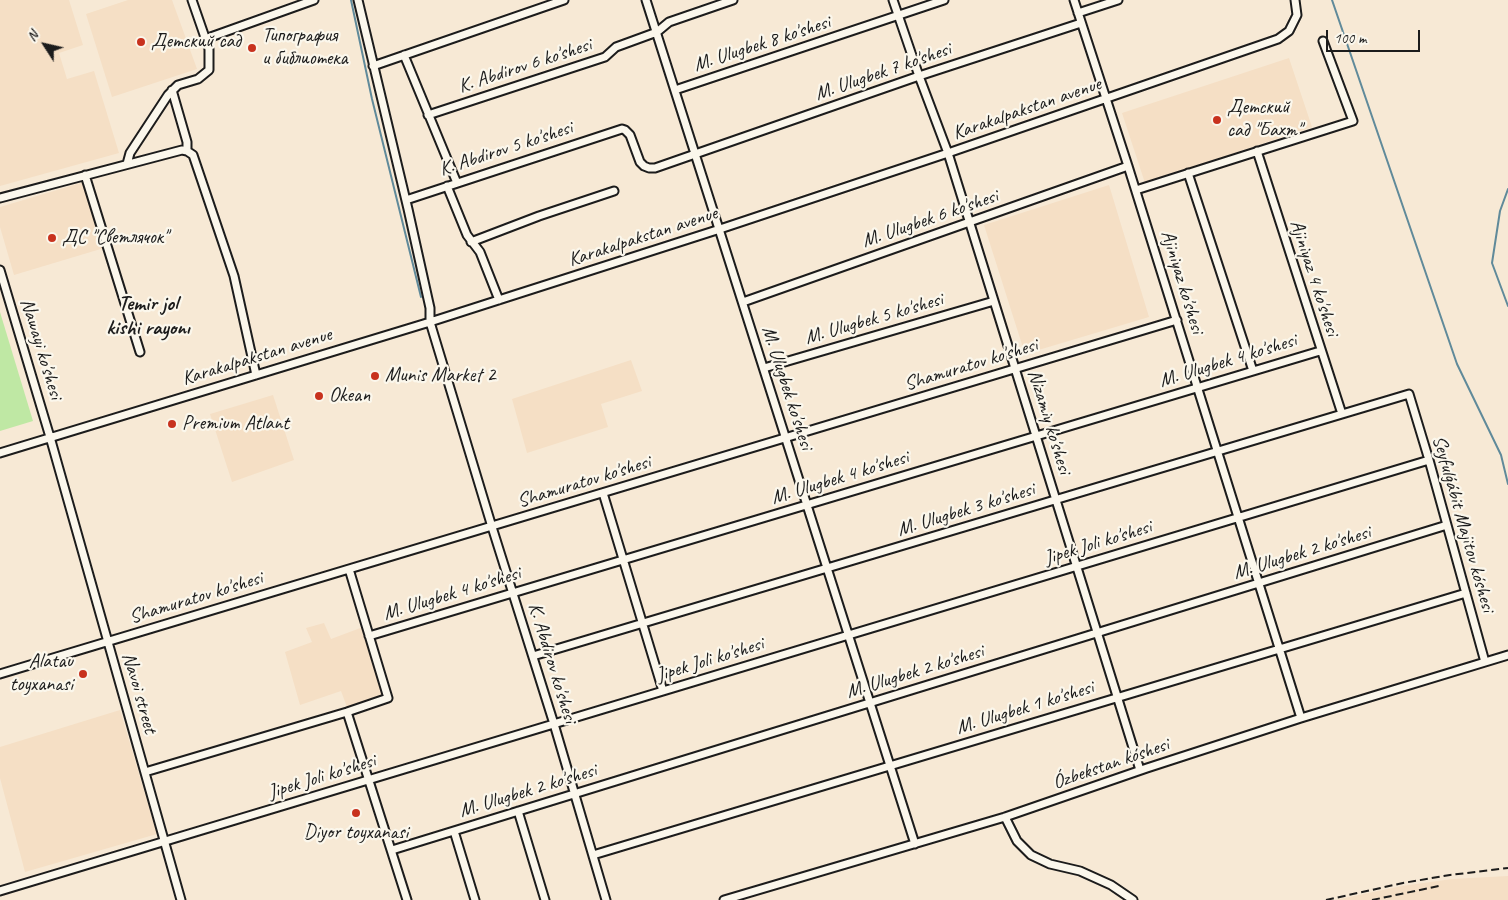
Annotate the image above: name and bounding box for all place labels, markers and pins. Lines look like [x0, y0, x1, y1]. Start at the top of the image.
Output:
place label: Типография и библиотека [262, 24, 348, 71]
place label: Детский сад [151, 30, 241, 54]
marker: Детский сад [135, 36, 147, 48]
marker: Типография и библиотека [246, 42, 258, 54]
place label: Детский сад "Бахт" [1227, 96, 1302, 143]
marker: Детский сад "Бахт" [1211, 114, 1223, 126]
place label: ДС "Светлячок" [62, 226, 168, 250]
marker: ДС "Светлячок" [46, 232, 58, 244]
place label: Munis Market 2 [385, 364, 496, 388]
marker: Munis Market 2 [369, 370, 381, 382]
place label: Okean [329, 384, 370, 408]
marker: Okean [313, 390, 325, 402]
place label: Premium Atlant [182, 412, 289, 436]
marker: Premium Atlant [166, 418, 178, 430]
place label: Alatau toyxanasi [10, 650, 73, 697]
marker: Alatau toyxanasi [77, 668, 89, 680]
marker: Diyor toyxanasi [350, 807, 362, 819]
place label: Diyor toyxanasi [304, 821, 408, 845]

